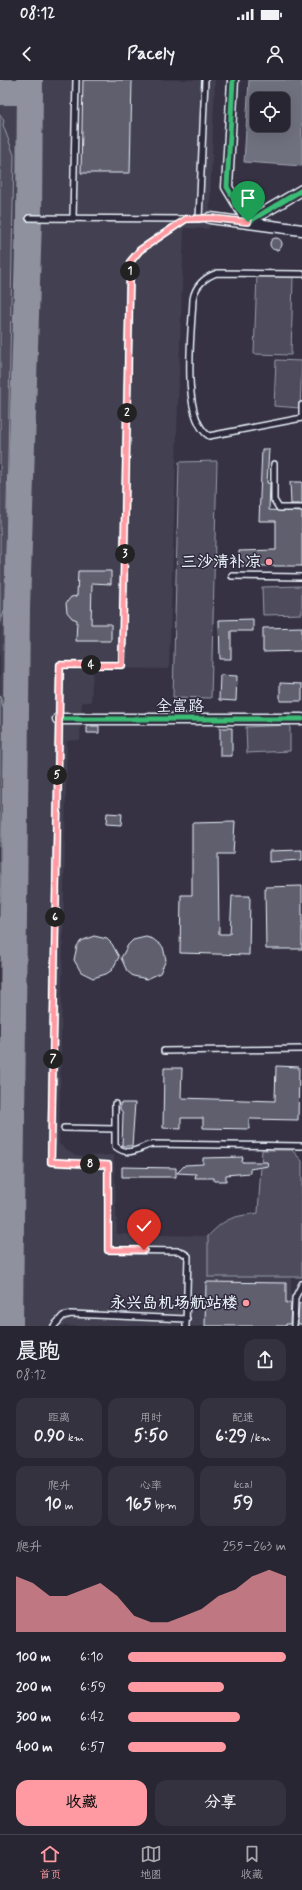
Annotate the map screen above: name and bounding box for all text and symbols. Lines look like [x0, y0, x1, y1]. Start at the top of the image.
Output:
text: 08:12 [20, 4, 55, 24]
text: Pacely [127, 42, 175, 66]
icon: back [16, 43, 38, 65]
icon: person [264, 43, 286, 65]
map controls [250, 92, 290, 132]
button: locate [250, 92, 290, 132]
pin [231, 181, 265, 222]
icon: arrive [237, 187, 259, 209]
pin: 1 [120, 261, 140, 281]
text: 1 [128, 264, 132, 278]
pin: 2 [117, 403, 137, 423]
text: 2 [124, 406, 130, 420]
pin: 3 [115, 544, 135, 564]
text: 3 [123, 547, 127, 561]
place label: 三沙清补凉 [181, 552, 261, 573]
marker: 三沙清补凉 [264, 557, 274, 567]
pin: 4 [81, 655, 101, 675]
text: 4 [88, 658, 94, 672]
street label: 全富路 [156, 696, 204, 717]
pin: 5 [47, 765, 67, 785]
text: 5 [54, 768, 60, 782]
pin: 6 [45, 907, 65, 927]
text: 6 [52, 910, 58, 924]
pin: 7 [43, 1049, 63, 1069]
text: 7 [50, 1052, 56, 1066]
pin: 8 [80, 1154, 100, 1174]
text: 8 [87, 1157, 93, 1171]
pin [127, 1209, 161, 1250]
icon: check [133, 1215, 155, 1237]
place label: 永兴岛机场航站楼 [110, 1293, 238, 1314]
marker: 永兴岛机场航站楼 [241, 1298, 251, 1308]
text: 晨跑 [16, 1338, 60, 1366]
button: share [244, 1339, 286, 1381]
text: 08:12 [16, 1367, 47, 1384]
text: 距离 [48, 1411, 70, 1425]
text: 用时 [140, 1411, 162, 1425]
text: 配速 [232, 1411, 254, 1425]
text: 0.90 [34, 1425, 65, 1447]
text: 5:50 [134, 1425, 168, 1447]
text: 6:29 [215, 1425, 247, 1447]
text: km [65, 1431, 84, 1445]
text: /km [247, 1431, 271, 1445]
text: kcal [234, 1478, 252, 1492]
text: 爬升 [48, 1479, 70, 1493]
text: 心率 [140, 1479, 162, 1493]
text: 59 [233, 1492, 253, 1514]
text: 10 [44, 1493, 62, 1515]
text: 165 [125, 1493, 152, 1515]
text: m [62, 1499, 74, 1513]
text: bpm [152, 1499, 177, 1513]
text: 255–263 m [223, 1538, 286, 1555]
text: 爬升 [16, 1539, 42, 1556]
text: 100 m [16, 1649, 51, 1666]
text: 6:10 [80, 1649, 103, 1666]
text: 200 m [16, 1679, 51, 1696]
text: 6:59 [80, 1679, 106, 1696]
text: 300 m [16, 1709, 51, 1726]
text: 6:42 [80, 1709, 105, 1726]
text: 400 m [16, 1739, 53, 1756]
text: 6:57 [80, 1739, 104, 1756]
button: 收藏 [16, 1780, 147, 1826]
button: 分享 [155, 1780, 286, 1826]
tab: 首页 [39, 1843, 61, 1882]
tab: 地图 [140, 1843, 162, 1882]
tab: 收藏 [241, 1843, 263, 1882]

